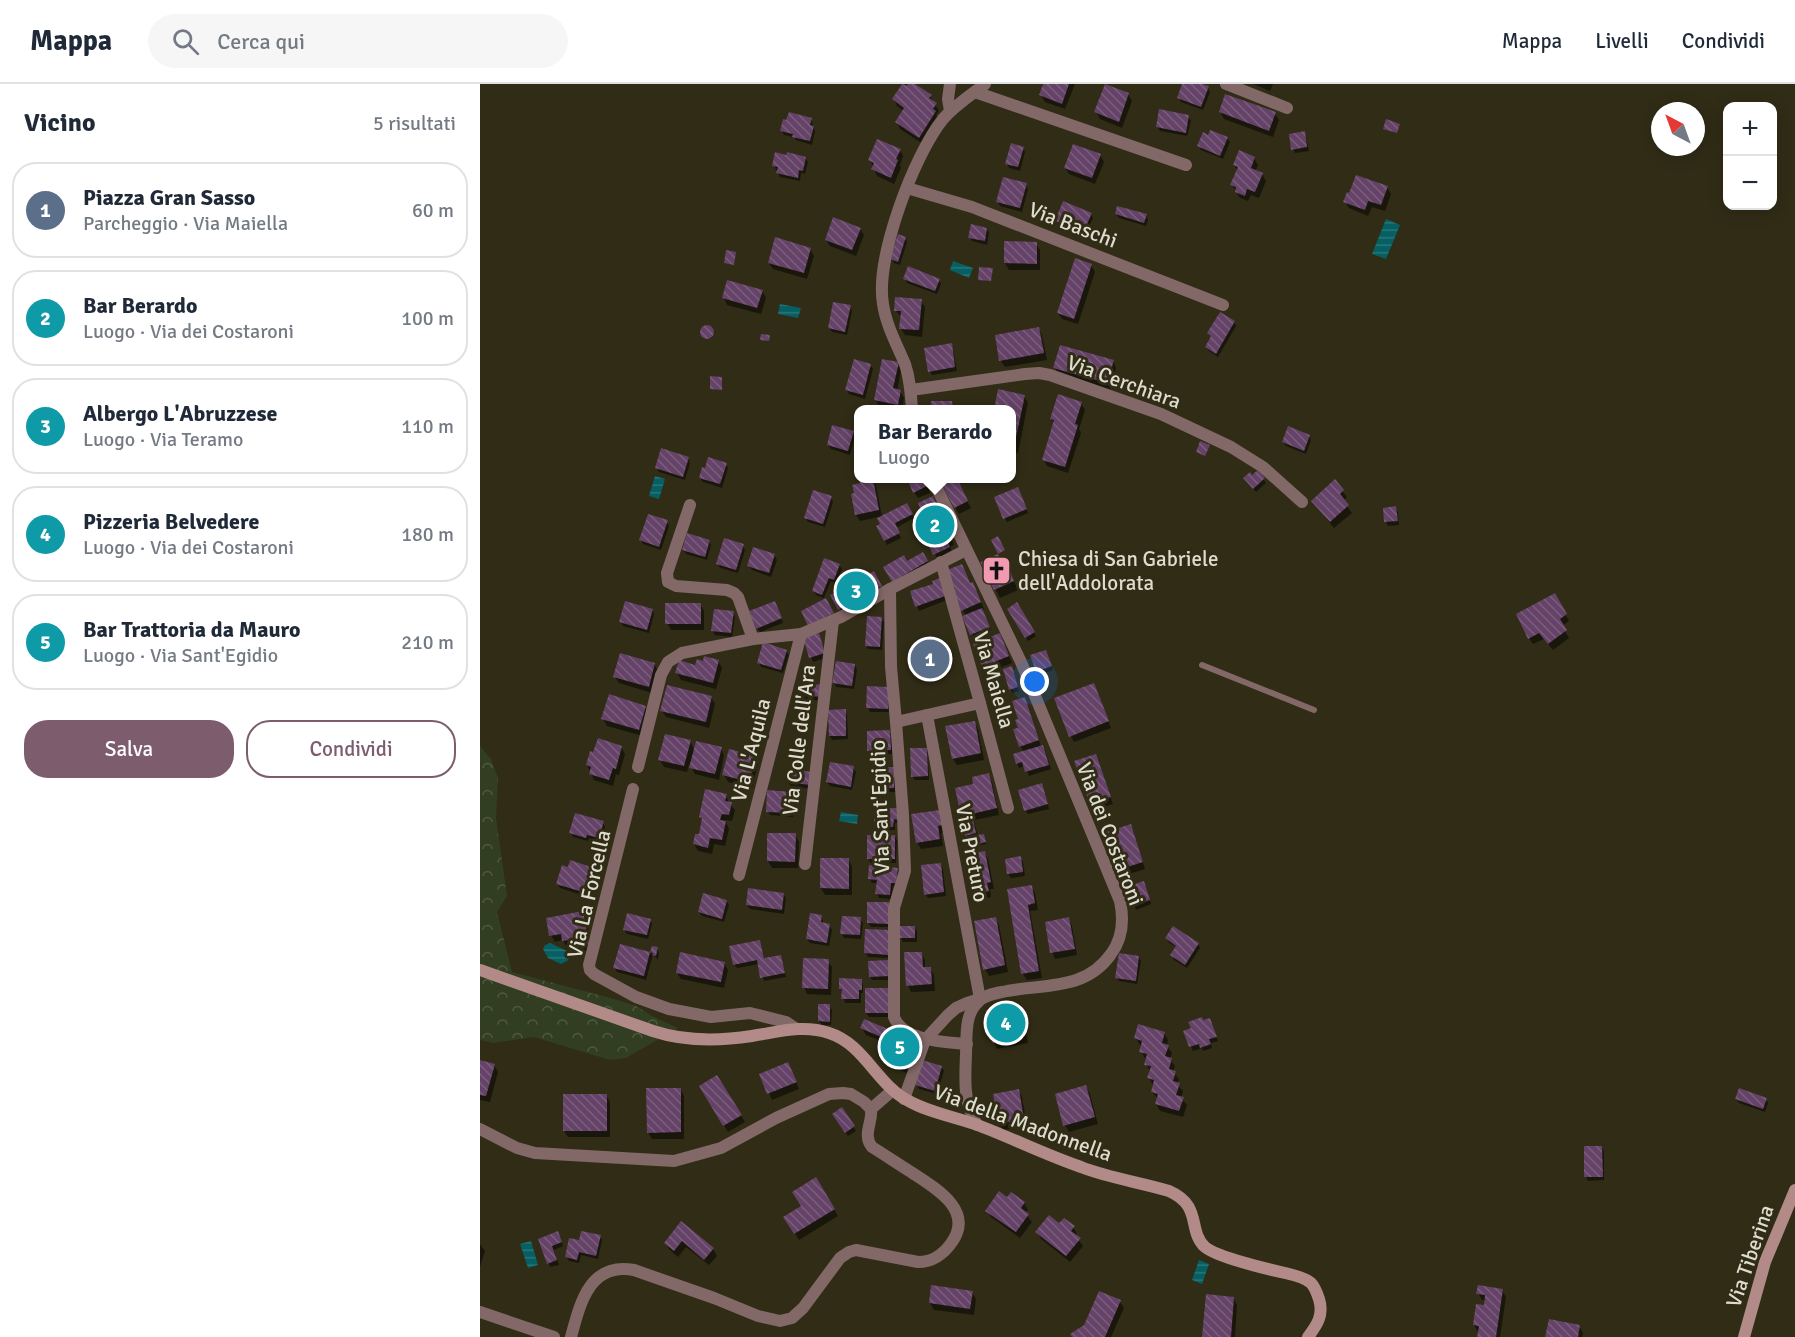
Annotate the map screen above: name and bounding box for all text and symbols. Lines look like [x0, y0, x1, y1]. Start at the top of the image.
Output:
search box [148, 14, 568, 68]
text: Mappa [30, 24, 112, 58]
icon: search [169, 25, 202, 58]
text: Cerca qui [217, 28, 305, 55]
text: Mappa [1502, 28, 1562, 54]
text: Livelli [1595, 28, 1649, 54]
text: Condividi [1682, 28, 1765, 54]
north arrow [1651, 102, 1705, 156]
map controls [1723, 102, 1777, 210]
button: + [1723, 102, 1777, 156]
text: Vicino [24, 107, 96, 139]
text: 5 risultati [373, 111, 456, 136]
button: − [1723, 156, 1777, 210]
text: Piazza Gran Sasso [83, 184, 255, 211]
street label: Via Baschi [1025, 196, 1121, 254]
text: 1 [40, 198, 51, 223]
text: 60 m [412, 198, 454, 223]
text: Parcheggio · Via Maiella [83, 211, 288, 236]
text: Bar Berardo [83, 292, 197, 319]
text: 2 [40, 306, 51, 331]
text: 100 m [401, 306, 454, 331]
text: Luogo · Via dei Costaroni [83, 319, 294, 344]
street label: Via Cerchiara [1064, 349, 1184, 415]
text: Albergo L'Abruzzese [83, 400, 277, 427]
popup [854, 405, 1016, 483]
text: 3 [40, 414, 51, 439]
text: 110 m [401, 414, 454, 439]
text: Bar Berardo [878, 418, 992, 445]
text: Luogo · Via Teramo [83, 427, 243, 452]
text: Luogo [878, 445, 930, 470]
pin: 2 [916, 502, 954, 548]
text: Pizzeria Belvedere [83, 508, 259, 535]
text: 4 [40, 522, 51, 547]
text: 180 m [401, 522, 454, 547]
text: Luogo · Via dei Costaroni [83, 535, 294, 560]
place label: Chiesa di San Gabriele dell'Addolorata [1018, 546, 1219, 596]
church icon: Chiesa di San Gabriele dell'Addolorata [981, 555, 1013, 587]
pin: 3 [836, 568, 875, 614]
text: Bar Trattoria da Mauro [83, 616, 300, 643]
street label: Via Maiella [968, 629, 1020, 731]
text: 5 [40, 630, 51, 655]
text: 210 m [401, 630, 454, 655]
pin: 1 [910, 636, 950, 682]
text: Luogo · Via Sant'Egidio [83, 643, 278, 668]
street label: Via Colle dell'Ara [777, 663, 821, 817]
your location [1020, 667, 1049, 696]
street label: Via L'Aquila [726, 696, 776, 804]
button: Salva [24, 720, 234, 778]
button: Condividi [246, 720, 456, 778]
street label: Via Sant'Egidio [865, 739, 895, 875]
street label: Via dei Costaroni [1071, 759, 1149, 909]
street label: Via Preturo [950, 802, 994, 904]
street label: Via La Forcella [562, 827, 616, 961]
pin: 4 [986, 1000, 1026, 1046]
pin: 5 [880, 1024, 920, 1070]
street label: Via della Madonnella [930, 1079, 1116, 1167]
street label: Via Tiberina [1720, 1201, 1780, 1311]

